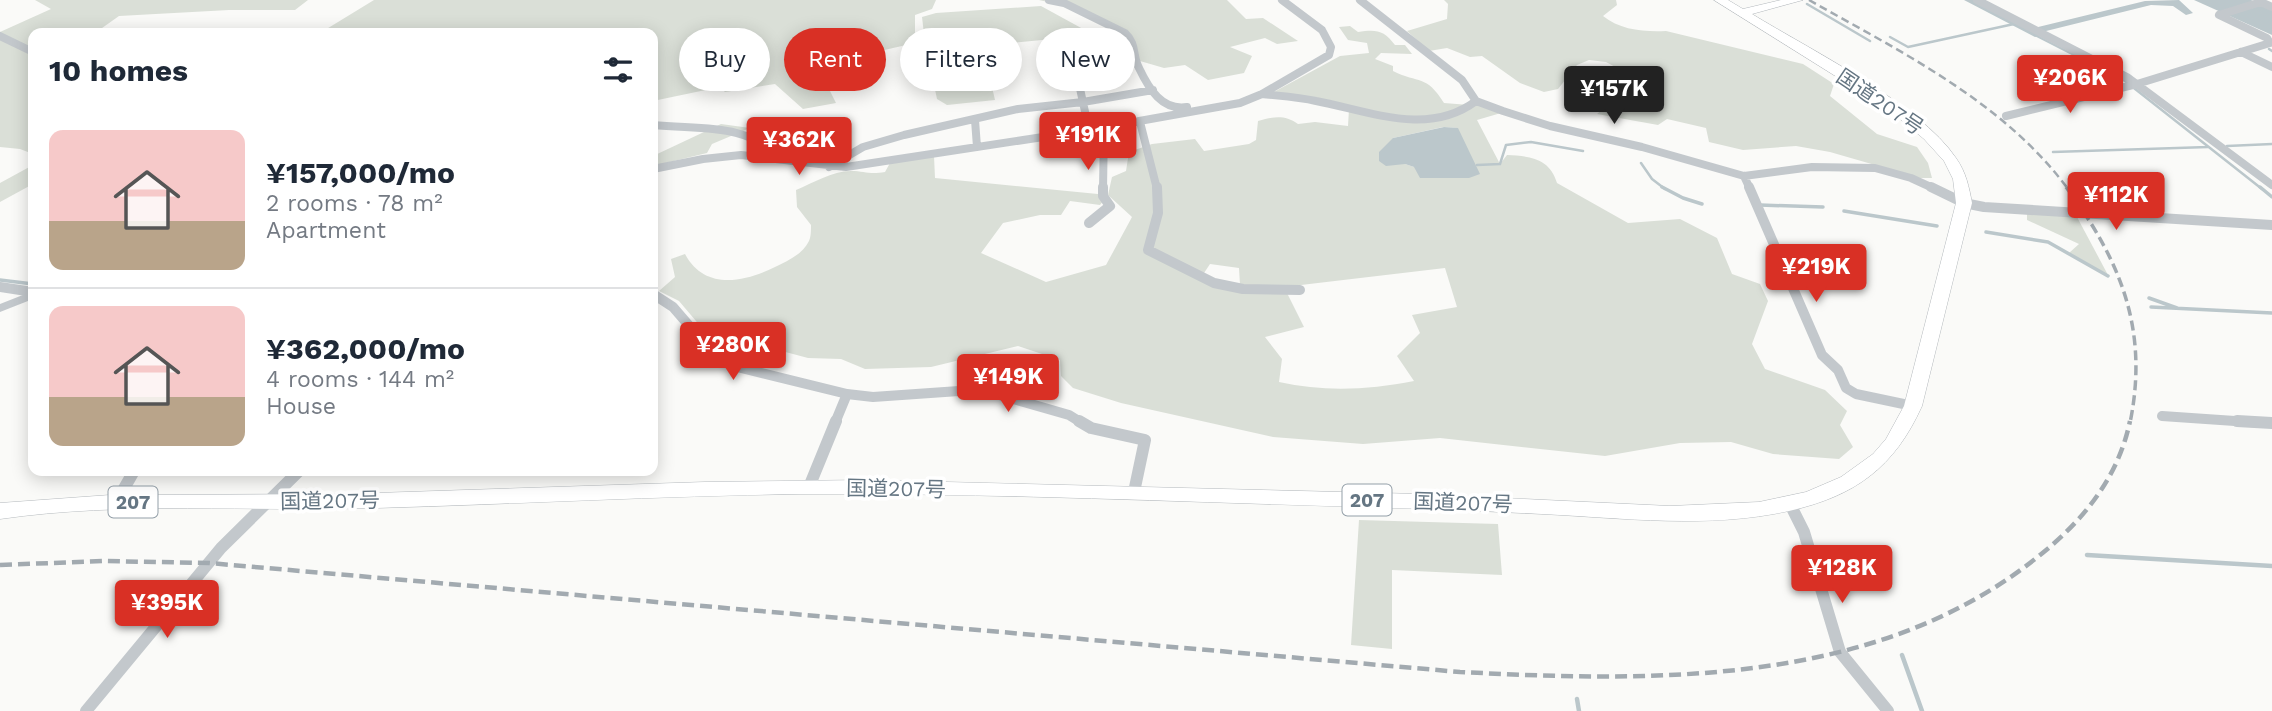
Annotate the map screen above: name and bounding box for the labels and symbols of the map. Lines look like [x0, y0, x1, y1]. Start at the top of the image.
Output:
pin: ¥206K [2021, 55, 2119, 115]
street label: 国道207号 [1832, 63, 1929, 140]
pin: ¥157K [1565, 66, 1663, 126]
pin: ¥191K [1039, 113, 1137, 172]
pin: ¥362K [750, 118, 848, 177]
pin: ¥112K [2067, 173, 2165, 232]
pin: ¥219K [1767, 244, 1865, 304]
pin: ¥280K [684, 322, 782, 382]
pin: ¥149K [959, 354, 1057, 414]
street label: 国道207号 [846, 475, 946, 502]
road number: 207 [1342, 485, 1392, 516]
road number: 207 [108, 486, 158, 517]
street label: 国道207号 [280, 487, 380, 514]
street label: 国道207号 [1413, 488, 1513, 517]
pin: ¥128K [1793, 546, 1891, 605]
pin: ¥395K [118, 580, 216, 640]

